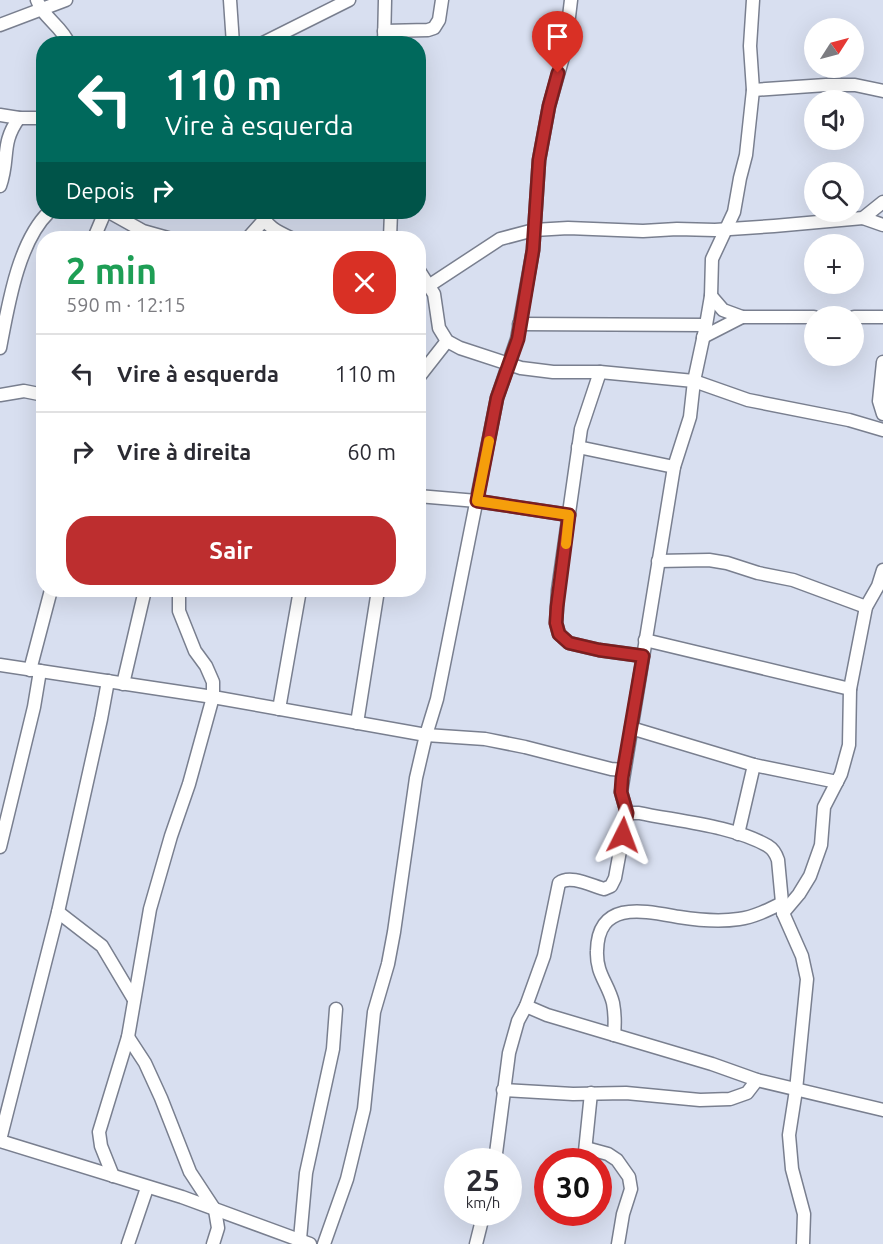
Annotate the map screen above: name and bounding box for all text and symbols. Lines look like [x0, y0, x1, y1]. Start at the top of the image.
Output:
pin [532, 11, 583, 73]
north arrow [804, 18, 864, 78]
map controls [804, 18, 864, 366]
icon: arrive [541, 20, 574, 53]
icon: left [66, 60, 144, 138]
text: 110 m [165, 61, 282, 108]
button: sound [804, 90, 864, 150]
text: Vire à esquerda [165, 110, 354, 140]
button: search [804, 162, 864, 222]
icon: right [146, 174, 179, 207]
text: Depois [66, 178, 134, 203]
button: + [804, 234, 864, 294]
text: 2 min [66, 250, 157, 291]
button: close [333, 251, 396, 314]
text: 590 m · 12:15 [66, 293, 186, 316]
button: − [804, 306, 864, 366]
icon: left [66, 357, 99, 390]
text: Vire à esquerda [117, 361, 279, 386]
text: 110 m [335, 361, 396, 386]
icon: right [66, 435, 99, 468]
text: Vire à direita [117, 439, 251, 464]
text: 60 m [347, 439, 396, 464]
button: Sair [66, 516, 396, 585]
position arrow [591, 803, 655, 867]
speed limit sign: 30 [534, 1148, 612, 1226]
text: 25 [466, 1163, 500, 1197]
text: km/h [466, 1194, 500, 1211]

